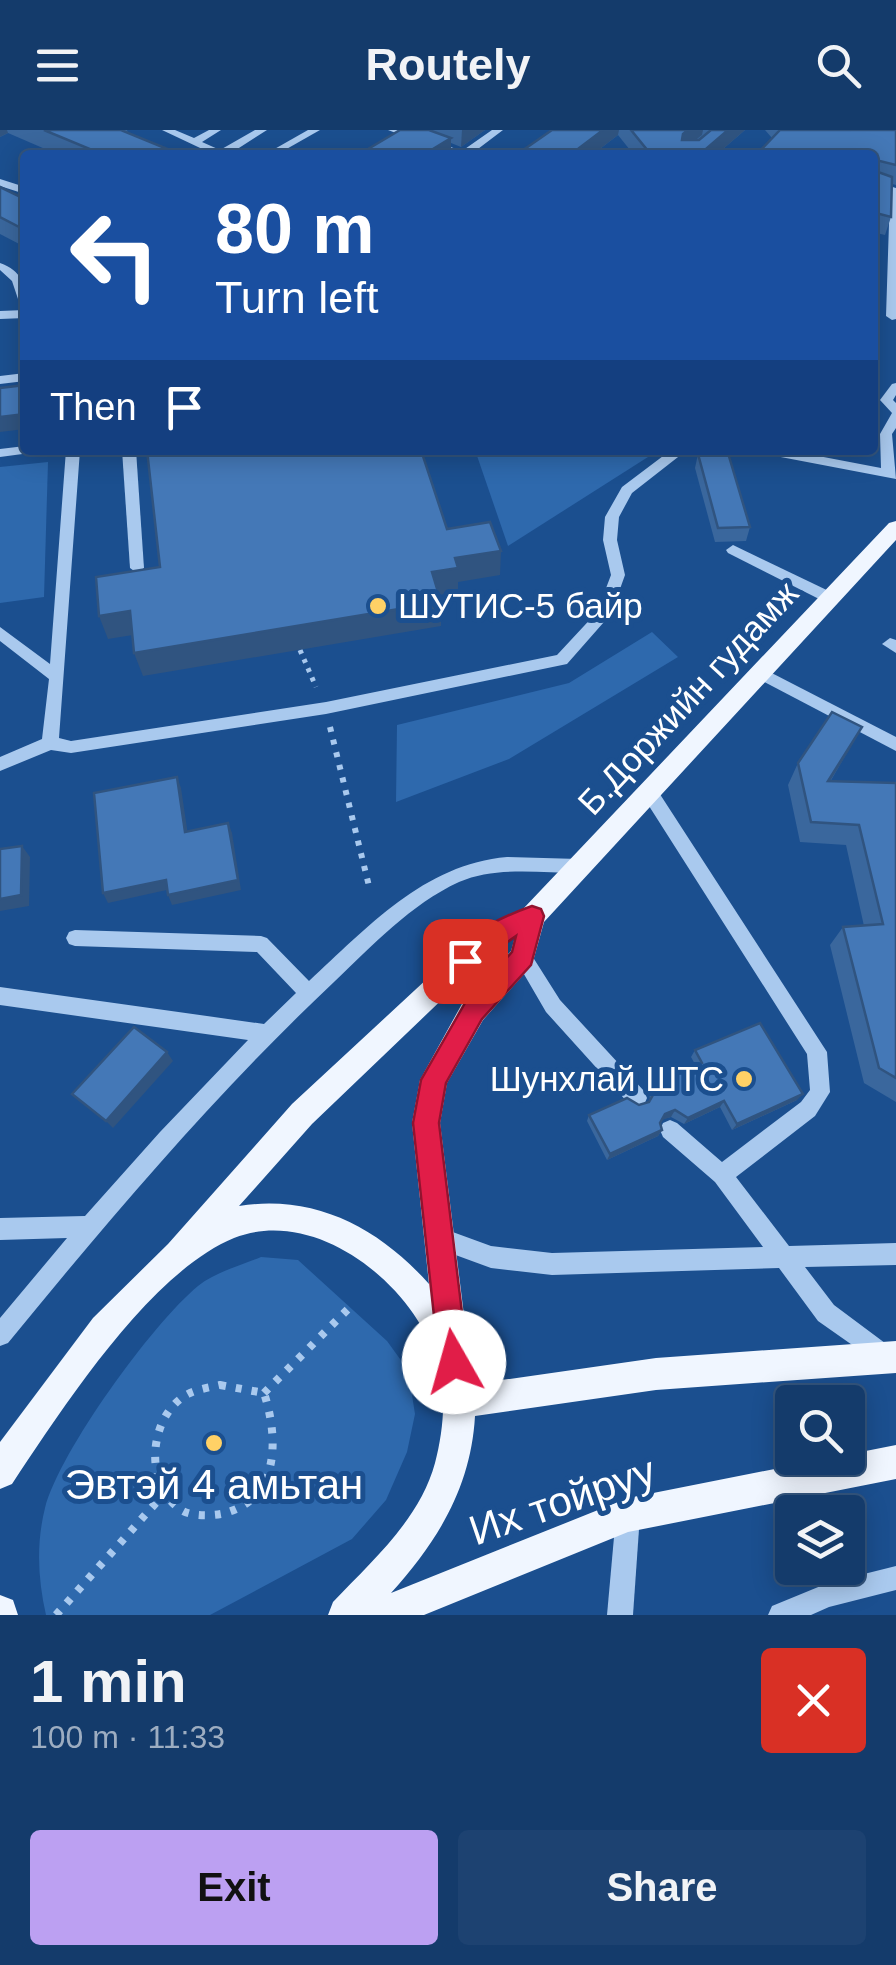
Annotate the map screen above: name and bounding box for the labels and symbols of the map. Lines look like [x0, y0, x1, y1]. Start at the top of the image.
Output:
street label: Б.Доржийн гудамж [570, 573, 806, 822]
place label: ШУТИС-5 байр [398, 586, 643, 625]
marker: ШУТИС-5 байр [367, 595, 389, 617]
pin [423, 919, 508, 1004]
place label: Шунхлай ШТС [490, 1059, 724, 1098]
marker: Шунхлай ШТС [733, 1068, 755, 1090]
position arrow [402, 1310, 506, 1414]
marker: Эвтэй 4 амьтан [203, 1432, 225, 1454]
street label: Их тойруу [463, 1447, 661, 1554]
place label: Эвтэй 4 амьтан [65, 1461, 363, 1508]

